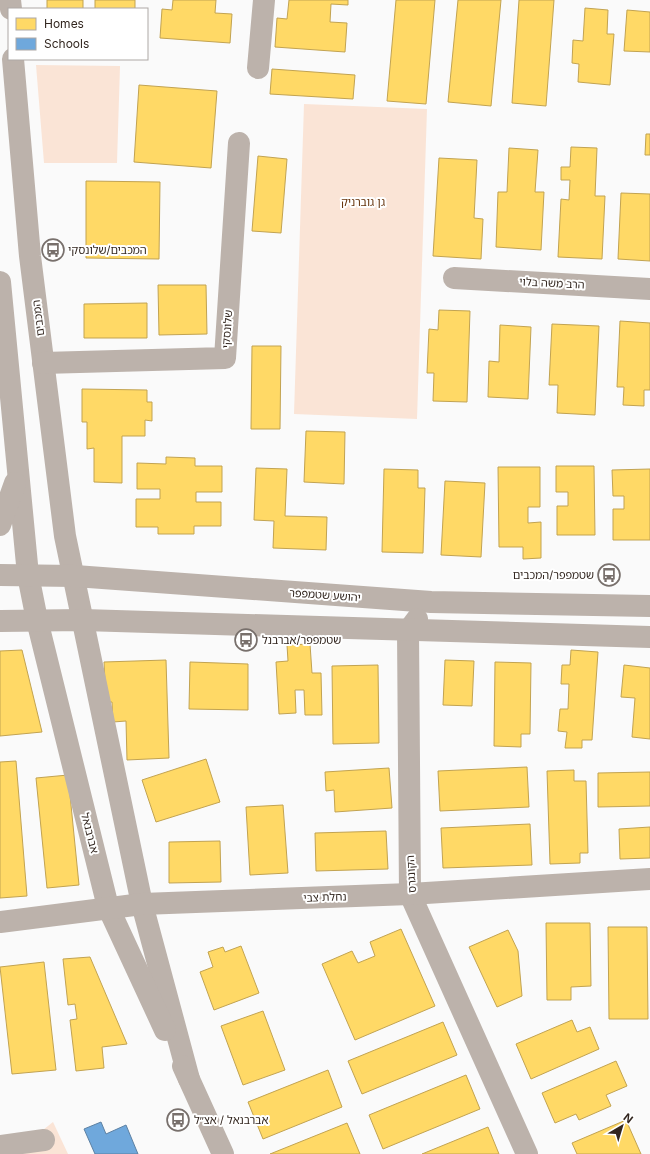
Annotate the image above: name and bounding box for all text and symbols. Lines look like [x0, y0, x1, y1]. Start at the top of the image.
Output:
legend [8, 8, 148, 60]
text: Homes [44, 16, 84, 31]
text: Schools [44, 36, 89, 51]
park label: גן גוברניק [341, 195, 385, 209]
bus stop icon: המכבים/שלונסקי [40, 237, 66, 263]
place label: המכבים/שלונסקי [68, 243, 147, 257]
street label: הרב משה בלוי [519, 274, 585, 292]
street label: המכבים [29, 299, 47, 337]
street label: שלונסקי [219, 309, 235, 349]
bus stop icon: שטמפפר/המכבים [596, 562, 622, 588]
place label: שטמפפר/המכבים [513, 568, 594, 582]
street label: יהושע שטמפפר [289, 586, 361, 604]
bus stop icon: שטמפפר/אברבנל [233, 627, 259, 653]
place label: שטמפפר/אברבנל [262, 633, 341, 647]
street label: אברבנאל [78, 811, 102, 855]
street label: הקונגרס [403, 855, 419, 893]
street label: נחלת צבי [303, 889, 347, 905]
north arrow [602, 1106, 642, 1146]
bus stop icon: אברבנאל / אצ״ל [165, 1107, 191, 1133]
text: N [621, 1110, 636, 1126]
place label: אברבנאל / אצ״ל [194, 1113, 268, 1127]

